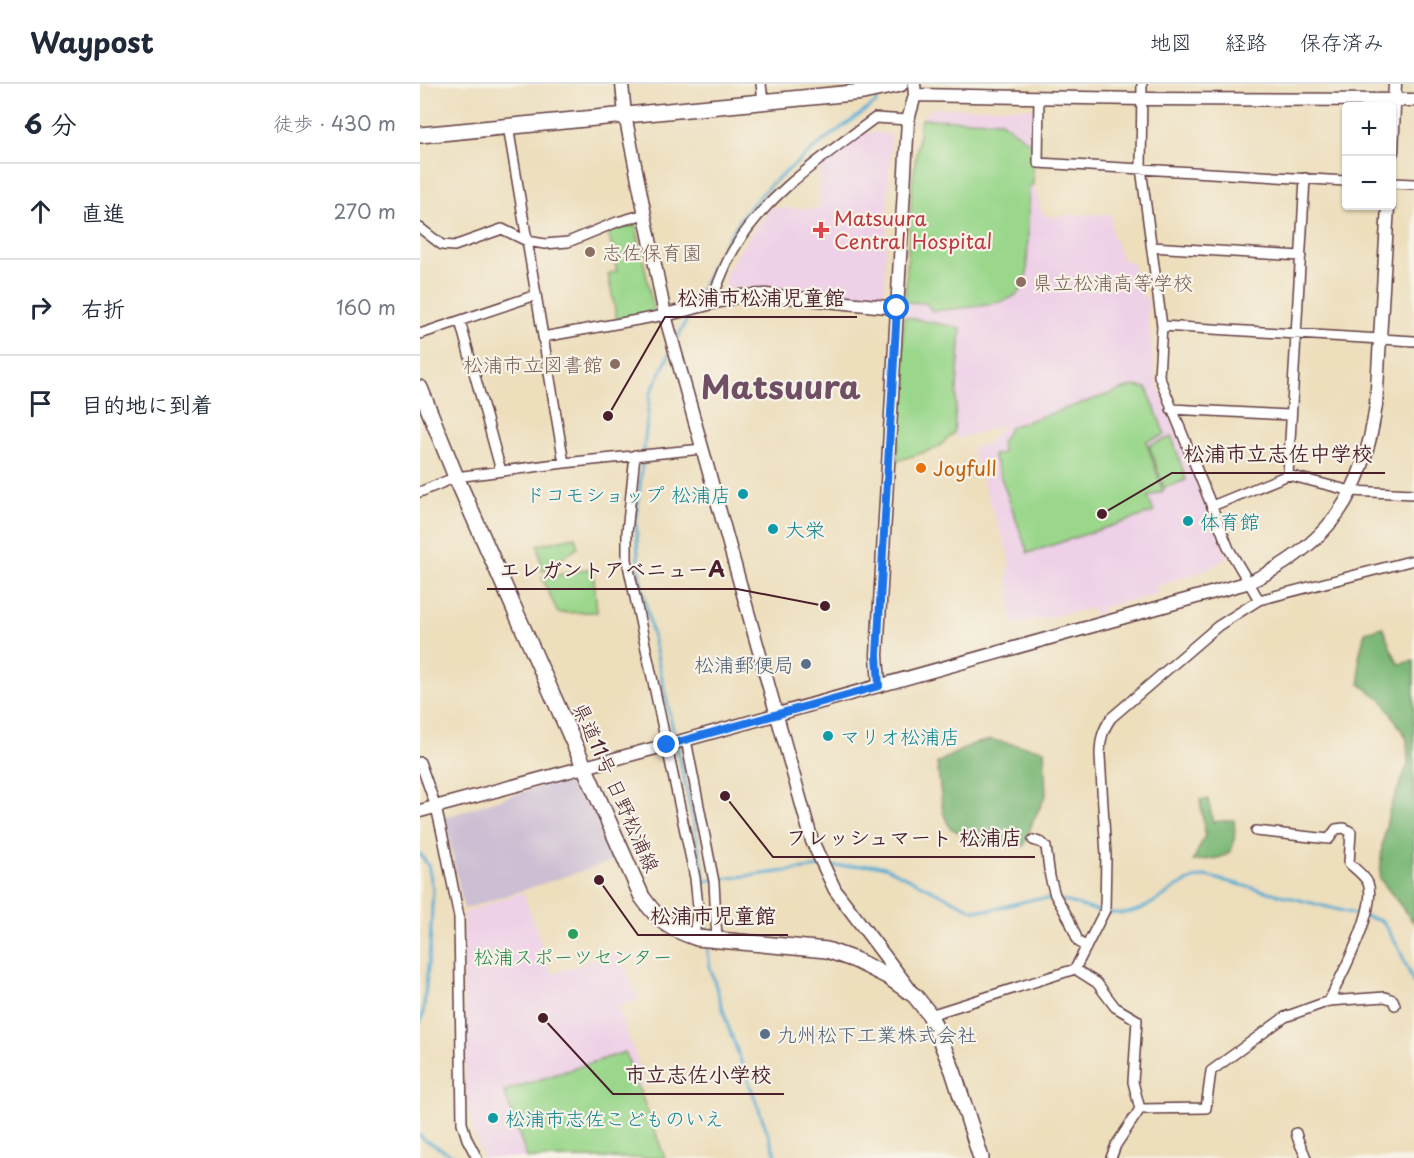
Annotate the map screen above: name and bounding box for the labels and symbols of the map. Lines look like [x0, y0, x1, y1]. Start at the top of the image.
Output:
place label: Matsuura Central Hospital [834, 203, 992, 256]
marker: Matsuura Central Hospital [812, 221, 830, 239]
place label: 志佐保育園 [602, 237, 702, 267]
marker: 志佐保育園 [583, 245, 597, 259]
place label: 県立松浦高等学校 [1033, 267, 1193, 297]
marker: 県立松浦高等学校 [1014, 275, 1028, 289]
callout: 松浦市松浦児童館 [665, 278, 857, 317]
text: 松浦市松浦児童館 [677, 280, 845, 312]
route start [883, 294, 909, 320]
place label: 松浦市立図書館 [463, 349, 603, 379]
marker: 松浦市立図書館 [608, 357, 622, 371]
district label: Matsuura [701, 362, 861, 410]
callout: 松浦市立志佐中学校 [1172, 434, 1385, 473]
text: 松浦市立志佐中学校 [1184, 436, 1373, 468]
place label: Joyfull [933, 453, 997, 483]
marker: Joyfull [914, 461, 928, 475]
place label: ドコモショップ 松浦店 [525, 479, 731, 509]
marker: ドコモショップ 松浦店 [736, 487, 750, 501]
place label: 体育館 [1200, 506, 1260, 536]
place label: 大栄 [785, 514, 825, 544]
marker: 体育館 [1181, 514, 1195, 528]
marker: 大栄 [766, 522, 780, 536]
callout: エレガントアベニューA [487, 550, 737, 589]
text: エレガントアベニューA [499, 552, 726, 584]
place label: 松浦郵便局 [694, 649, 794, 679]
marker: 松浦郵便局 [799, 657, 813, 671]
street label: 県道11号 日野松浦線 [566, 697, 668, 877]
place label: マリオ松浦店 [840, 721, 960, 751]
marker: マリオ松浦店 [821, 729, 835, 743]
route end [653, 731, 679, 757]
callout: フレッシュマート 松浦店 [773, 818, 1035, 857]
text: フレッシュマート 松浦店 [786, 820, 1022, 852]
callout: 松浦市児童館 [638, 896, 788, 935]
text: 松浦市児童館 [650, 898, 776, 930]
marker: 松浦スポーツセンター [566, 927, 580, 941]
place label: 松浦スポーツセンター [474, 941, 672, 971]
place label: 九州松下工業株式会社 [777, 1019, 977, 1049]
marker: 九州松下工業株式会社 [758, 1027, 772, 1041]
callout: 市立志佐小学校 [613, 1055, 784, 1094]
text: 市立志佐小学校 [625, 1057, 772, 1089]
place label: 松浦市志佐こどものいえ [505, 1103, 724, 1133]
marker: 松浦市志佐こどものいえ [486, 1111, 500, 1125]

